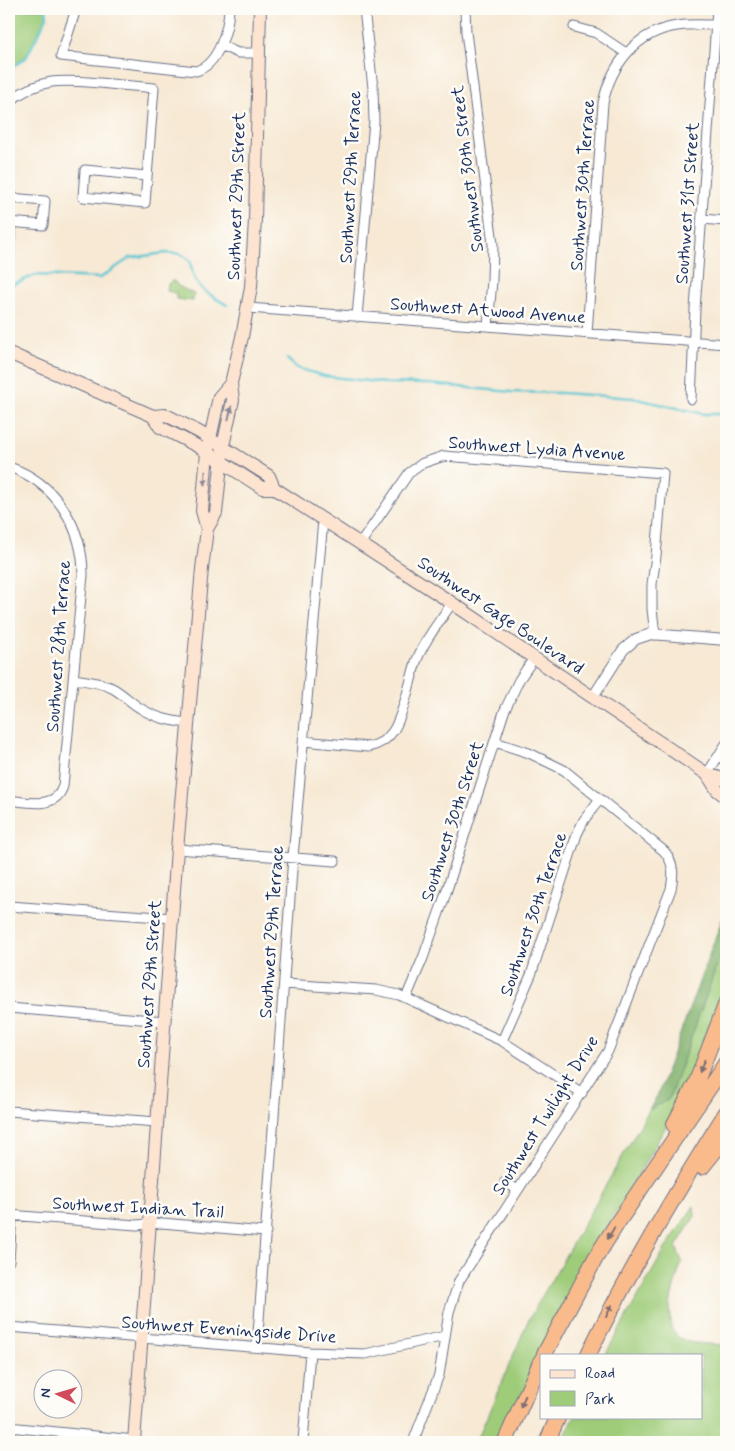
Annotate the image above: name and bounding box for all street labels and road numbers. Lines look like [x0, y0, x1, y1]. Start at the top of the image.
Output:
street label: Southwest 30th Street [446, 84, 490, 254]
street label: Southwest 29th Terrace [334, 90, 368, 264]
street label: Southwest 30th Terrace [565, 98, 601, 272]
street label: Southwest 29th Street [222, 111, 252, 281]
street label: Southwest 31st Street [670, 121, 706, 285]
street label: Southwest Atwood Avenue [389, 292, 587, 330]
street label: Southwest Lydia Avenue [447, 431, 626, 467]
street label: Southwest Gage Boulevard [411, 551, 588, 682]
street label: Southwest 28th Terrace [41, 559, 77, 733]
street label: Southwest 30th Street [416, 737, 490, 905]
street label: Southwest 30th Terrace [495, 829, 573, 1000]
street label: Southwest 29th Terrace [254, 845, 290, 1019]
street label: Southwest 29th Street [132, 899, 168, 1069]
street label: Southwest Twilight Drive [487, 1031, 605, 1200]
street label: Southwest Indian Trail [52, 1192, 224, 1224]
street label: Southwest Eveningside Drive [120, 1311, 338, 1350]

